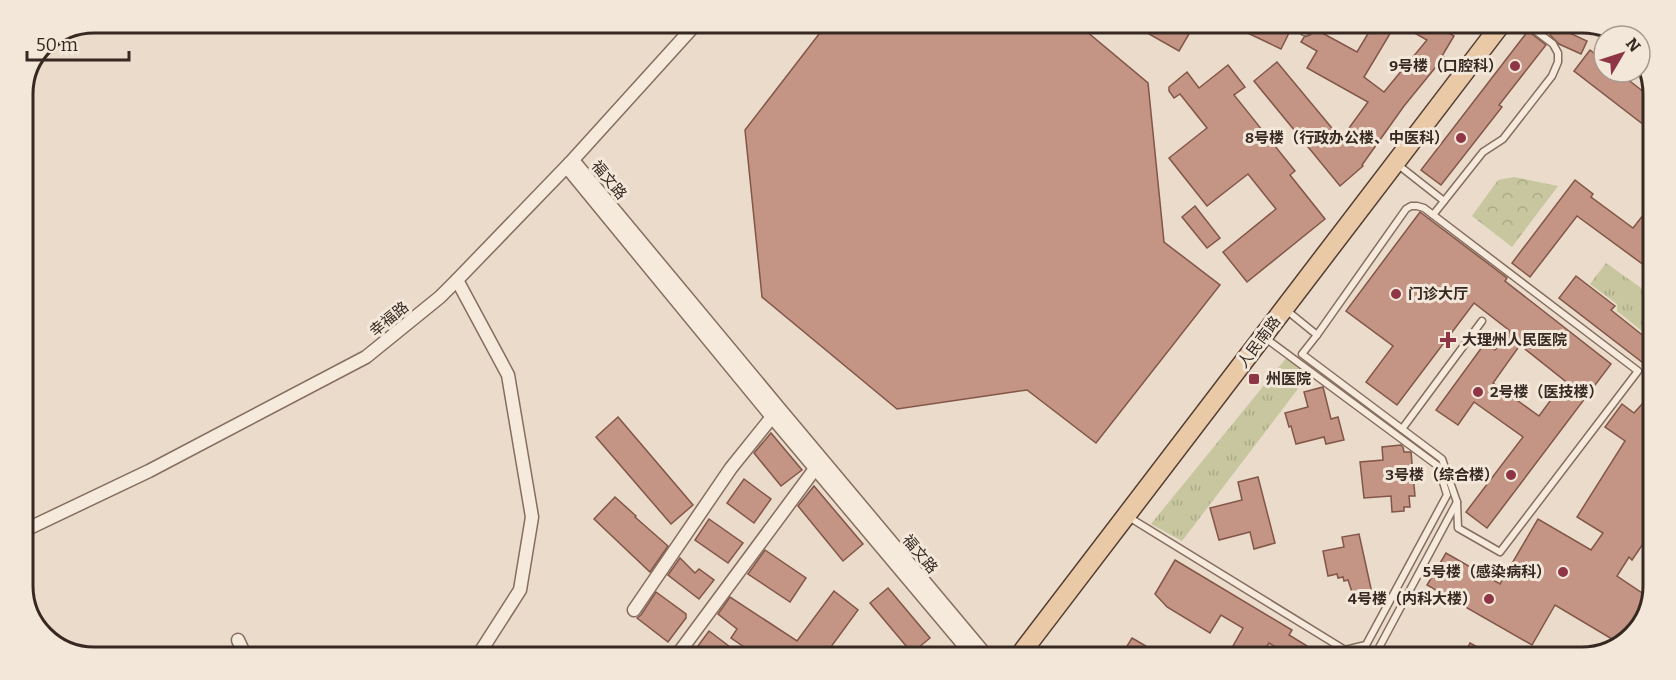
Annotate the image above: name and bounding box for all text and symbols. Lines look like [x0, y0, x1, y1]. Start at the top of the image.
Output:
scale bar [27, 24, 129, 62]
north arrow [1592, 24, 1652, 84]
text: 50 m [36, 34, 78, 56]
text: N [1622, 34, 1645, 56]
place label: 9号楼（口腔科） [1389, 57, 1503, 75]
marker: 9号楼（口腔科） [1508, 59, 1522, 73]
place label: 8号楼（行政办公楼、中医科） [1245, 129, 1449, 147]
marker: 8号楼（行政办公楼、中医科） [1454, 131, 1468, 145]
street label: 福文路 [588, 157, 630, 203]
place label: 门诊大厅 [1408, 285, 1468, 303]
marker: 门诊大厅 [1389, 287, 1403, 301]
street label: 幸福路 [366, 298, 412, 340]
street label: 人民南路 [1234, 313, 1284, 371]
marker: 大理州人民医院 [1439, 331, 1457, 349]
place label: 大理州人民医院 [1462, 331, 1567, 349]
place label: 州医院 [1266, 370, 1311, 388]
marker: 州医院 [1247, 372, 1261, 386]
place label: 2号楼（医技楼） [1490, 383, 1603, 401]
marker: 2号楼（医技楼） [1471, 385, 1485, 399]
place label: 3号楼（综合楼） [1385, 466, 1499, 484]
marker: 3号楼（综合楼） [1504, 468, 1518, 482]
street label: 福文路 [899, 531, 941, 577]
place label: 5号楼（感染病科） [1423, 563, 1551, 581]
marker: 5号楼（感染病科） [1556, 565, 1570, 579]
place label: 4号楼（内科大楼） [1348, 590, 1477, 608]
marker: 4号楼（内科大楼） [1482, 592, 1496, 606]

